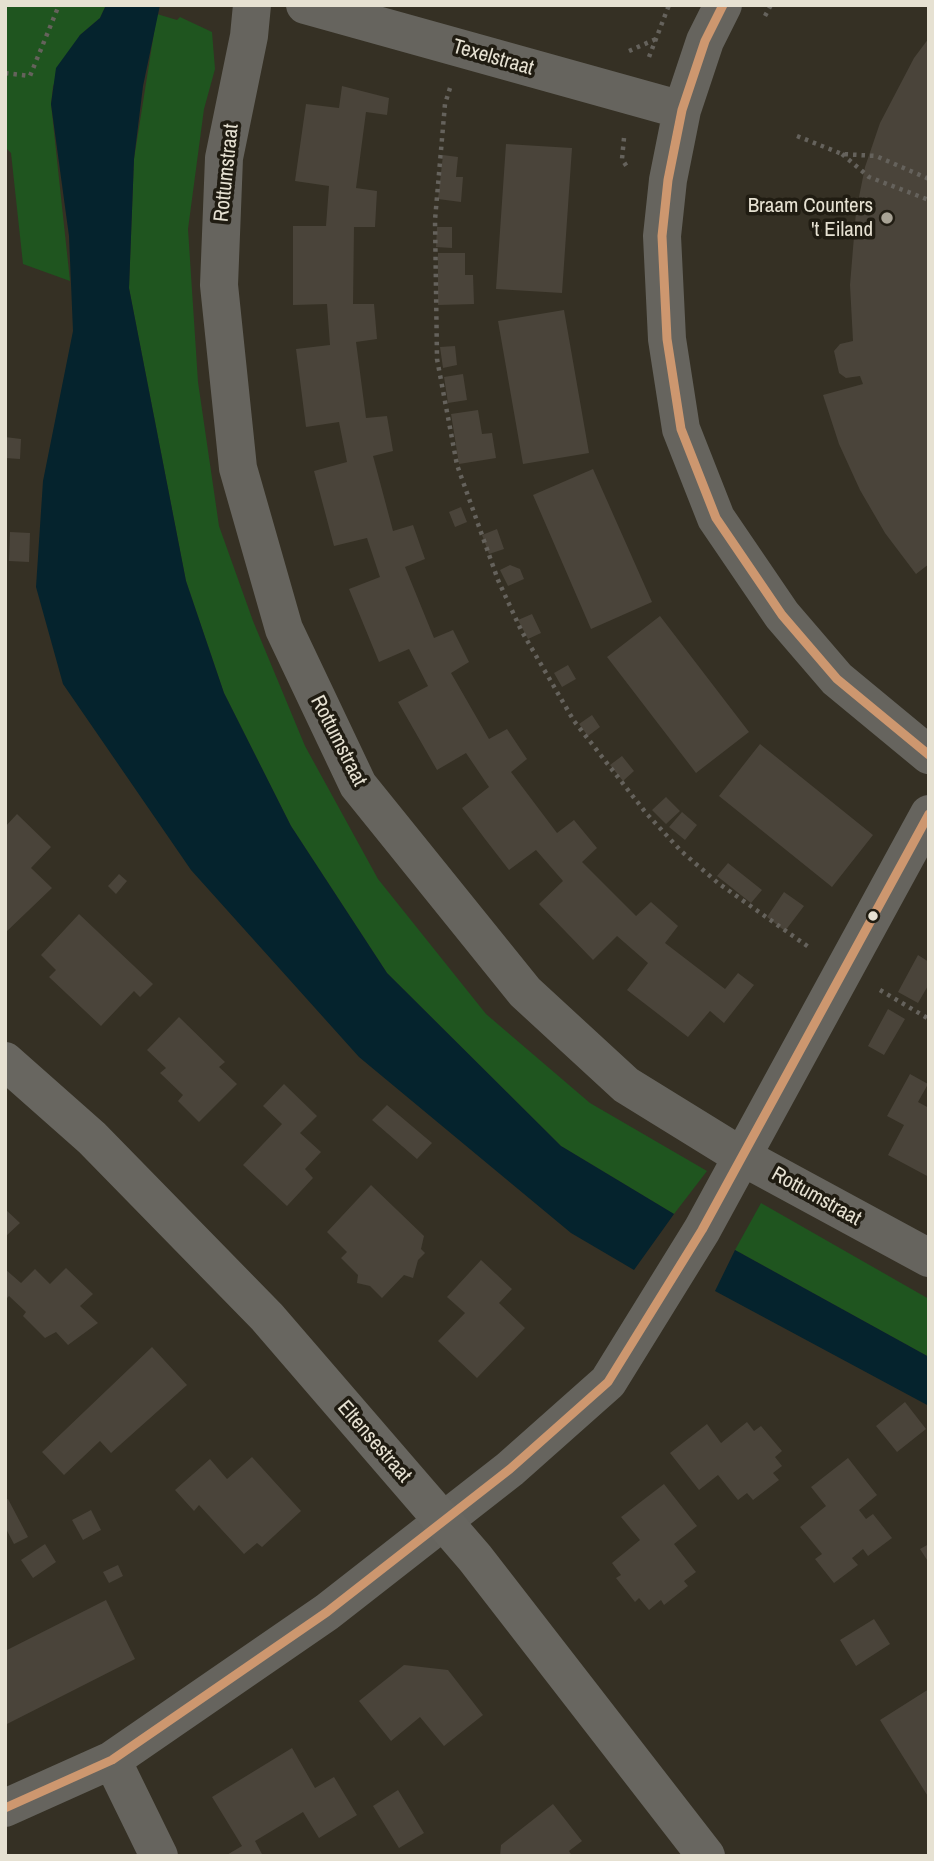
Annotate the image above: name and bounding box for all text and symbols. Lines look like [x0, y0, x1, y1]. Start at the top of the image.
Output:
street label: Texelstraat [450, 34, 536, 82]
street label: Rottumstraat [209, 123, 245, 223]
place label: Braam Counters 't Eiland [748, 193, 873, 243]
marker: Braam Counters 't Eiland [879, 210, 895, 226]
street label: Rottumstraat [304, 691, 372, 791]
unlabelled marker [866, 909, 880, 923]
street label: Rottumstraat [767, 1162, 865, 1232]
street label: Eltensestraat [332, 1396, 416, 1488]

